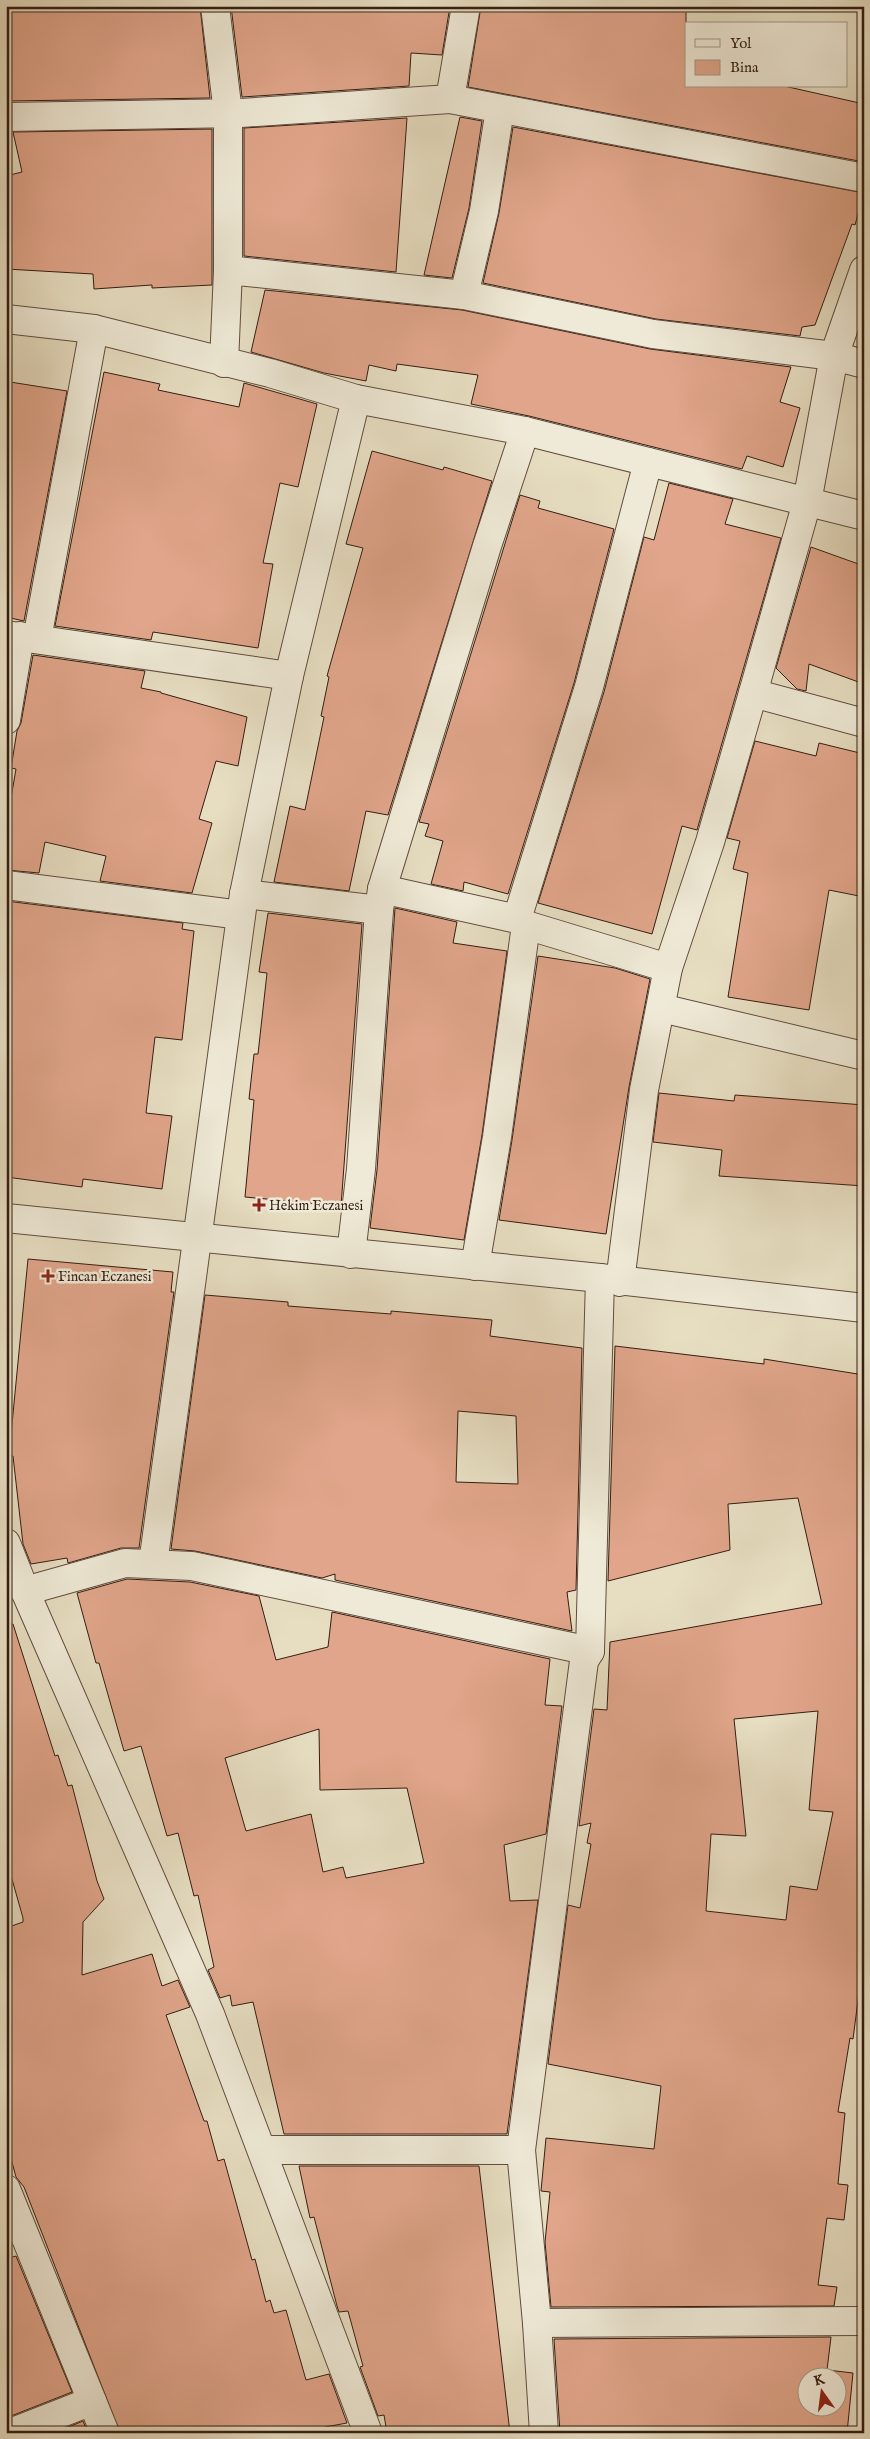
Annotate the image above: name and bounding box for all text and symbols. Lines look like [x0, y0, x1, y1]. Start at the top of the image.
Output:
legend [685, 22, 848, 88]
text: Yol [730, 34, 752, 53]
text: Bina [730, 58, 759, 77]
place label: Hekim Eczanesi [269, 1197, 363, 1215]
marker: Hekim Eczanesi [253, 1199, 265, 1211]
place label: Fincan Eczanesi [58, 1268, 152, 1286]
marker: Fincan Eczanesi [42, 1270, 54, 1282]
north arrow [798, 2366, 848, 2416]
text: K [812, 2370, 827, 2390]

